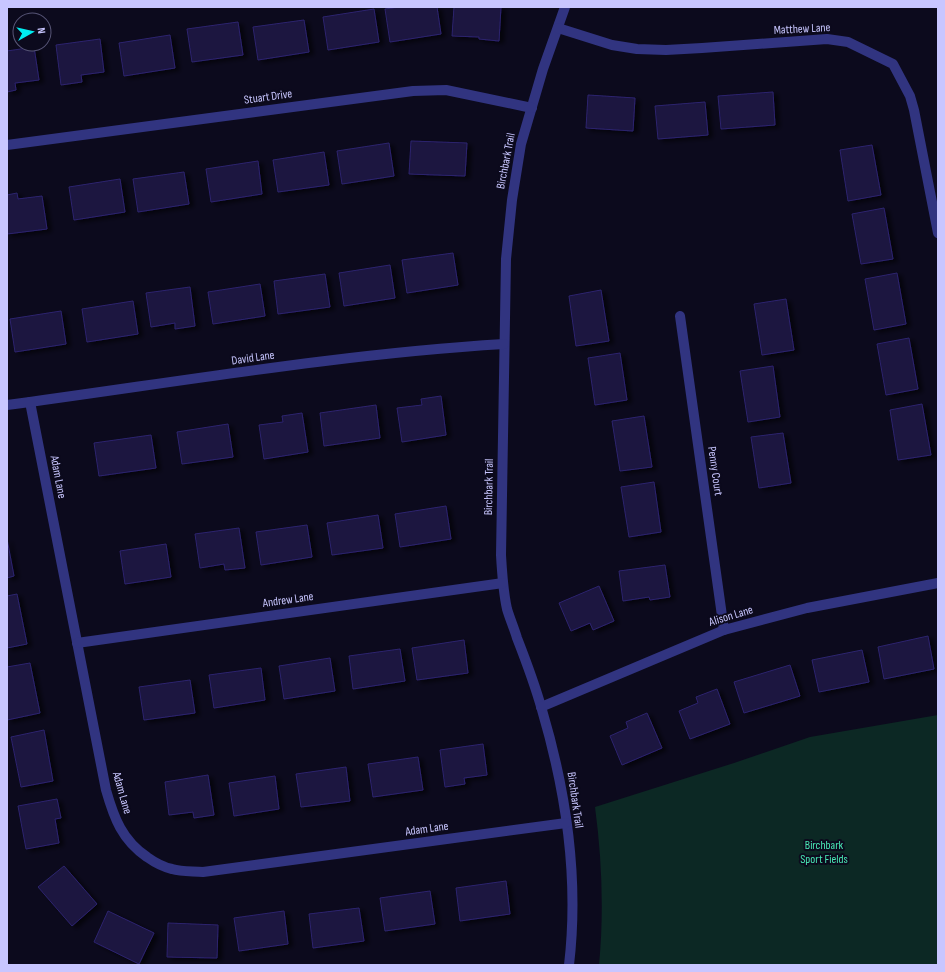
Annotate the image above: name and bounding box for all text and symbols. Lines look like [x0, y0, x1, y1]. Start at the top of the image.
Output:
north arrow [12, 12, 52, 52]
street label: Matthew Lane [773, 20, 831, 38]
text: N [35, 27, 48, 35]
street label: Stuart Drive [243, 86, 293, 108]
street label: Birchbark Trail [493, 132, 519, 190]
street label: David Lane [231, 348, 276, 368]
street label: Penny Court [704, 445, 726, 497]
street label: Adam Lane [46, 453, 70, 500]
street label: Birchbark Trail [481, 459, 497, 515]
street label: Andrew Lane [261, 589, 315, 611]
street label: Alison Lane [706, 602, 755, 630]
street label: Adam Lane [109, 769, 135, 816]
street label: Birchbark Trail [564, 771, 586, 829]
street label: Adam Lane [404, 819, 450, 840]
park label: Birchbark Sport Fields [800, 838, 848, 867]

